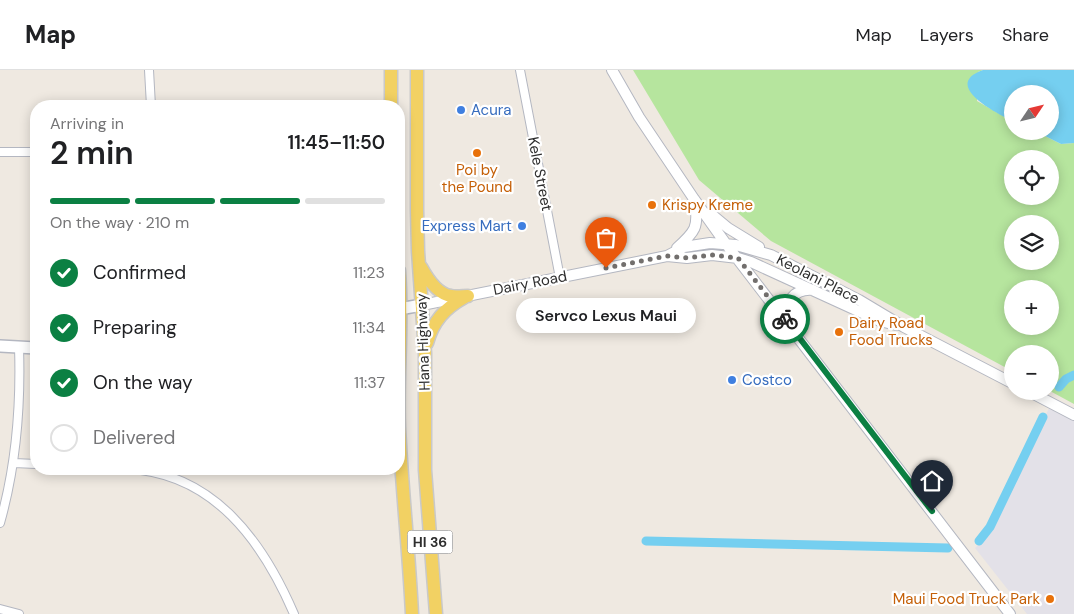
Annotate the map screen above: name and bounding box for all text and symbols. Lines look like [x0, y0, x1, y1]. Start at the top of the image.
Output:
text: Map [25, 19, 76, 50]
text: Map [856, 23, 892, 47]
text: Layers [920, 23, 974, 47]
text: Share [1002, 23, 1049, 47]
north arrow [1004, 85, 1059, 140]
map controls [1004, 85, 1059, 400]
place label: Acura [471, 100, 511, 120]
marker: Acura [455, 104, 467, 116]
text: Arriving in [50, 113, 124, 134]
text: 11:45–11:50 [288, 130, 385, 155]
text: 2 min [50, 132, 134, 174]
street label: Kele Street [523, 135, 557, 213]
marker: Poi by the Pound [471, 147, 483, 159]
button: locate [1004, 150, 1059, 205]
place label: Poi by the Pound [442, 160, 512, 197]
place label: Krispy Kreme [662, 195, 753, 215]
marker: Krispy Kreme [646, 199, 658, 211]
text: On the way · 210 m [50, 212, 189, 233]
button: layers [1004, 215, 1059, 270]
place label: Express Mart [422, 216, 512, 236]
pin [585, 217, 627, 268]
marker: Express Mart [516, 220, 528, 232]
icon: bag [592, 224, 620, 252]
street label: Keolani Place [773, 250, 863, 308]
icon: check [50, 259, 78, 287]
text: Confirmed [93, 260, 186, 285]
text: 11:23 [353, 262, 385, 283]
street label: Dairy Road [491, 266, 569, 300]
button: + [1004, 280, 1059, 335]
street label: Hana Highway [411, 292, 435, 391]
courier [760, 294, 810, 344]
callout: Servco Lexus Maui [516, 298, 696, 333]
text: Servco Lexus Maui [535, 305, 677, 326]
icon: bike [771, 305, 799, 333]
place label: Dairy Road Food Trucks [849, 313, 933, 350]
icon: check [50, 314, 78, 342]
text: Preparing [93, 315, 177, 340]
text: 11:34 [353, 317, 385, 338]
marker: Dairy Road Food Trucks [833, 326, 845, 338]
button: − [1004, 345, 1059, 400]
icon: check [50, 369, 78, 397]
text: On the way [93, 370, 193, 395]
place label: Costco [742, 370, 792, 390]
text: 11:37 [354, 372, 385, 393]
marker: Costco [726, 374, 738, 386]
text: Delivered [93, 425, 175, 450]
pin [911, 460, 953, 511]
icon: home [918, 467, 946, 495]
road number: HI 36 [408, 531, 452, 554]
place label: Maui Food Truck Park [893, 589, 1040, 609]
marker: Maui Food Truck Park [1044, 593, 1056, 605]

